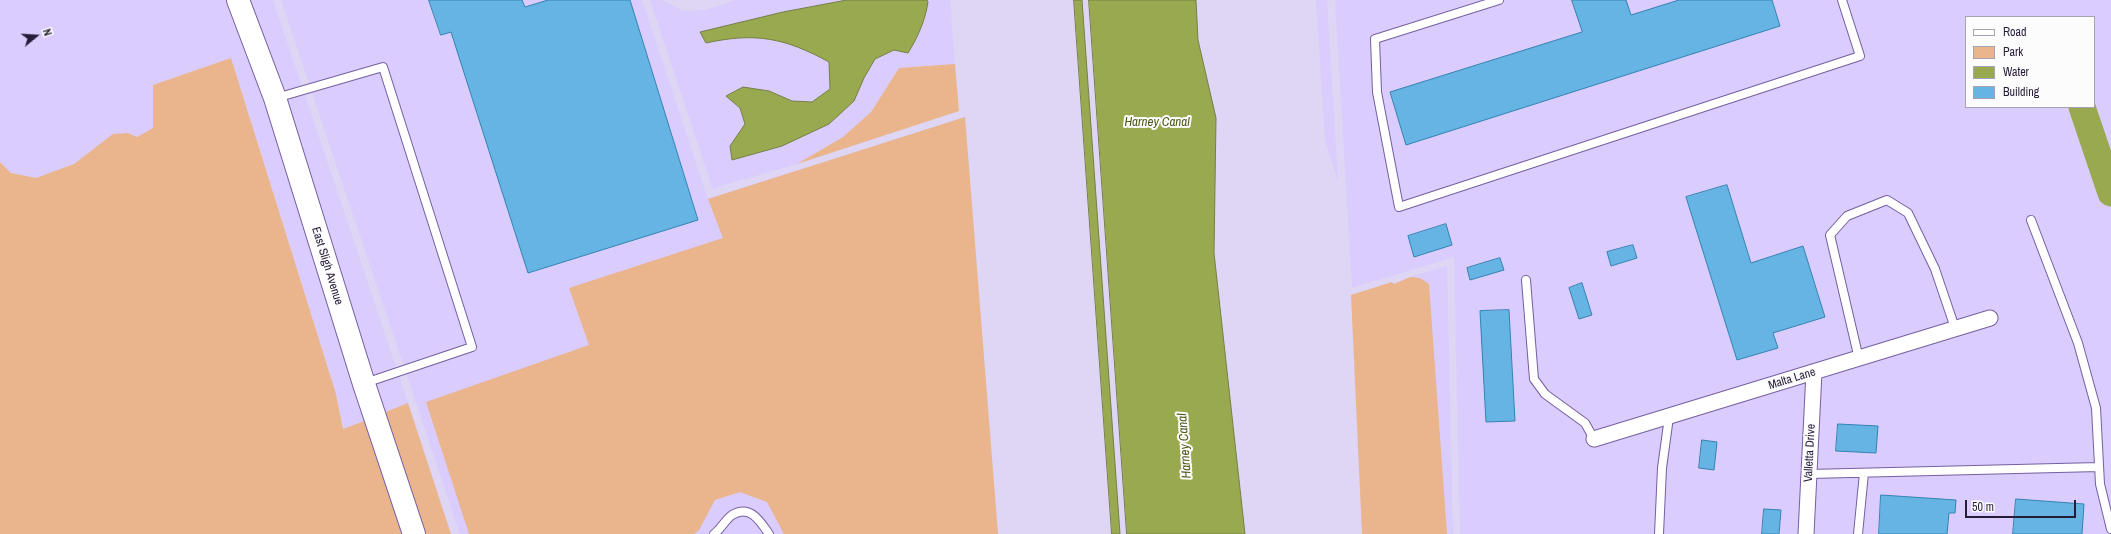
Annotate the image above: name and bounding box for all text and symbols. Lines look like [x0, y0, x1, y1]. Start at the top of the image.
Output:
north arrow [16, 16, 56, 56]
legend [1965, 16, 2095, 108]
text: Road [2003, 24, 2027, 40]
text: N [40, 27, 55, 38]
text: Park [2003, 44, 2023, 60]
text: Water [2003, 64, 2029, 80]
text: Building [2003, 84, 2039, 100]
water label: Harney Canal [1124, 115, 1190, 131]
street label: East Sligh Avenue [308, 225, 346, 307]
street label: Malta Lane [1767, 365, 1817, 393]
water label: Harney Canal [1175, 413, 1195, 479]
street label: Valletta Drive [1801, 423, 1819, 483]
scale bar [1967, 492, 2078, 518]
text: 50 m [1972, 499, 1994, 515]

